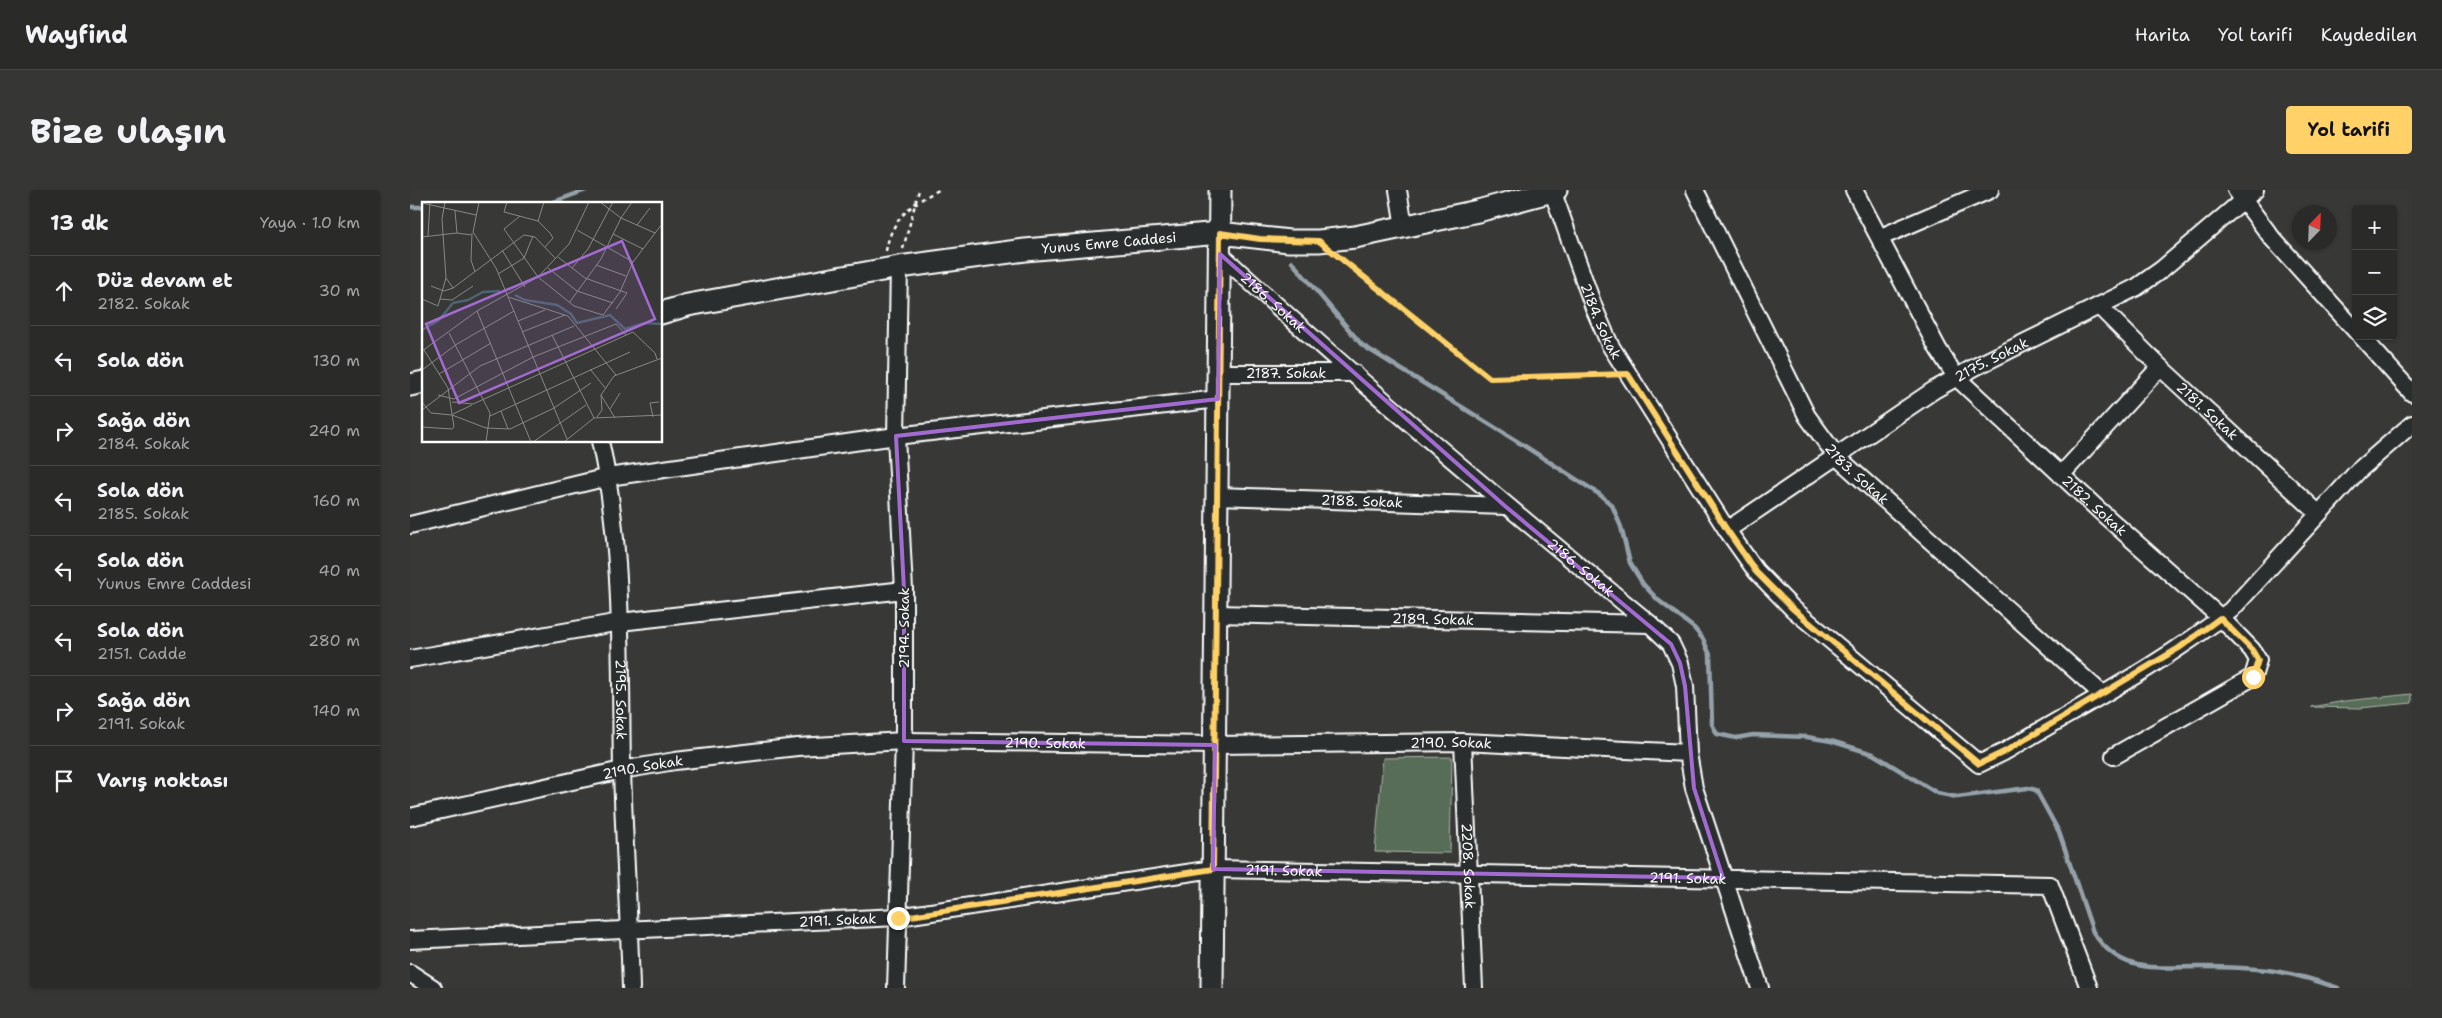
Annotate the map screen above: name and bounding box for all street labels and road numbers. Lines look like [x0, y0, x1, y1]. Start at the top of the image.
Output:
street label: Yunus Emre Caddesi [1041, 228, 1177, 258]
street label: 2186. Sokak [1237, 268, 1310, 337]
street label: 2184. Sokak [1577, 280, 1626, 363]
street label: 2175. Sokak [1951, 333, 2031, 386]
street label: 2187. Sokak [1246, 364, 1326, 382]
street label: 2181. Sokak [2173, 378, 2242, 444]
street label: 2183. Sokak [1821, 440, 1893, 508]
street label: 2182. Sokak [2058, 471, 2131, 540]
street label: 2188. Sokak [1321, 491, 1403, 511]
street label: 2186. Sokak [1544, 534, 1618, 600]
street label: 2194. Sokak [895, 587, 913, 669]
street label: 2189. Sokak [1392, 609, 1474, 629]
street label: 2195. Sokak [612, 659, 631, 740]
street label: 2190. Sokak [1004, 733, 1086, 752]
street label: 2190. Sokak [1410, 733, 1492, 752]
street label: 2190. Sokak [601, 751, 684, 783]
street label: 2208. Sokak [1458, 823, 1479, 909]
street label: 2191. Sokak [1245, 861, 1323, 880]
street label: 2191. Sokak [1649, 868, 1727, 888]
street label: 2191. Sokak [798, 909, 877, 931]

